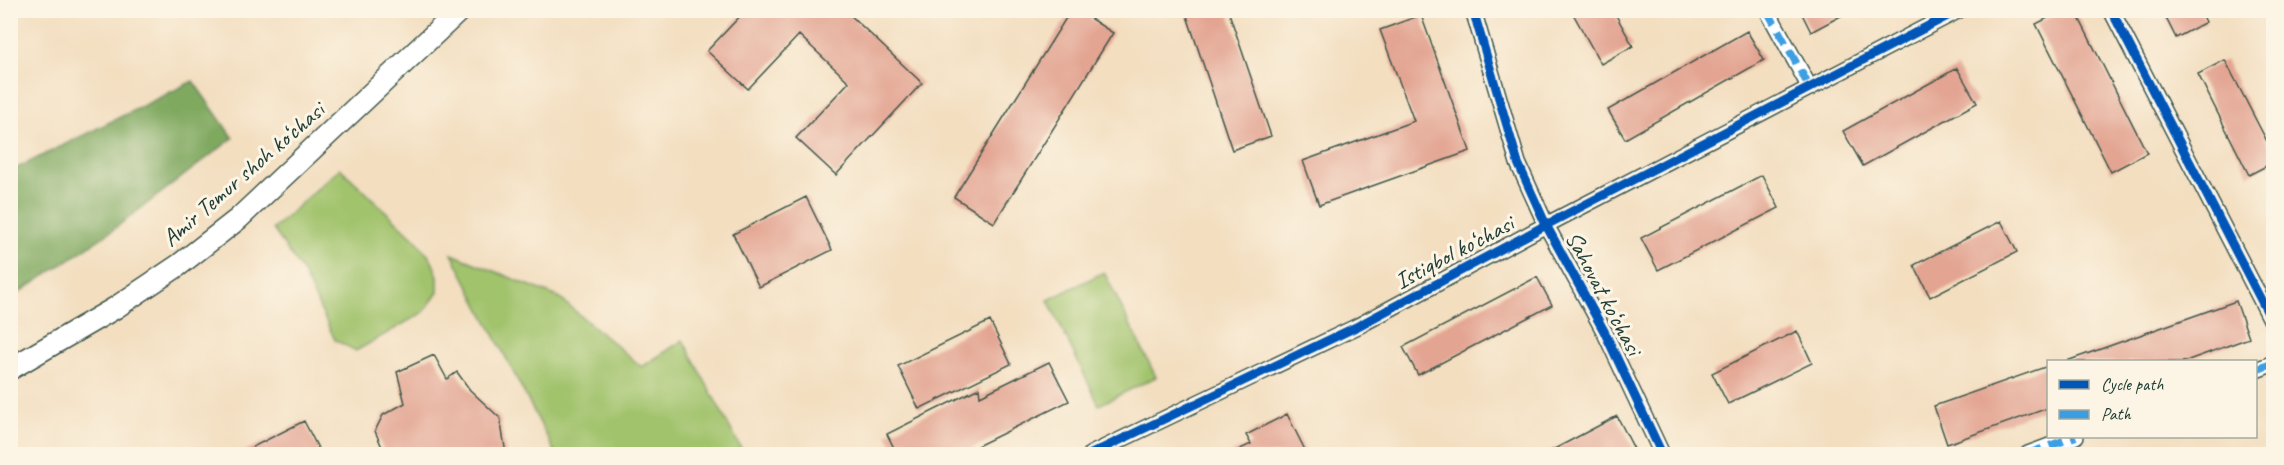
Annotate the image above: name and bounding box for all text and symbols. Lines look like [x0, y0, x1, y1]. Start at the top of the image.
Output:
street label: Amir Temur shoh ko‘chasi [156, 94, 332, 253]
street label: Istiqbol ko‘chasi [1389, 207, 1521, 296]
street label: Sahovat ko‘chasi [1559, 226, 1650, 362]
legend [2047, 360, 2257, 438]
text: Cycle path [2101, 373, 2164, 395]
text: Path [2101, 403, 2131, 425]

